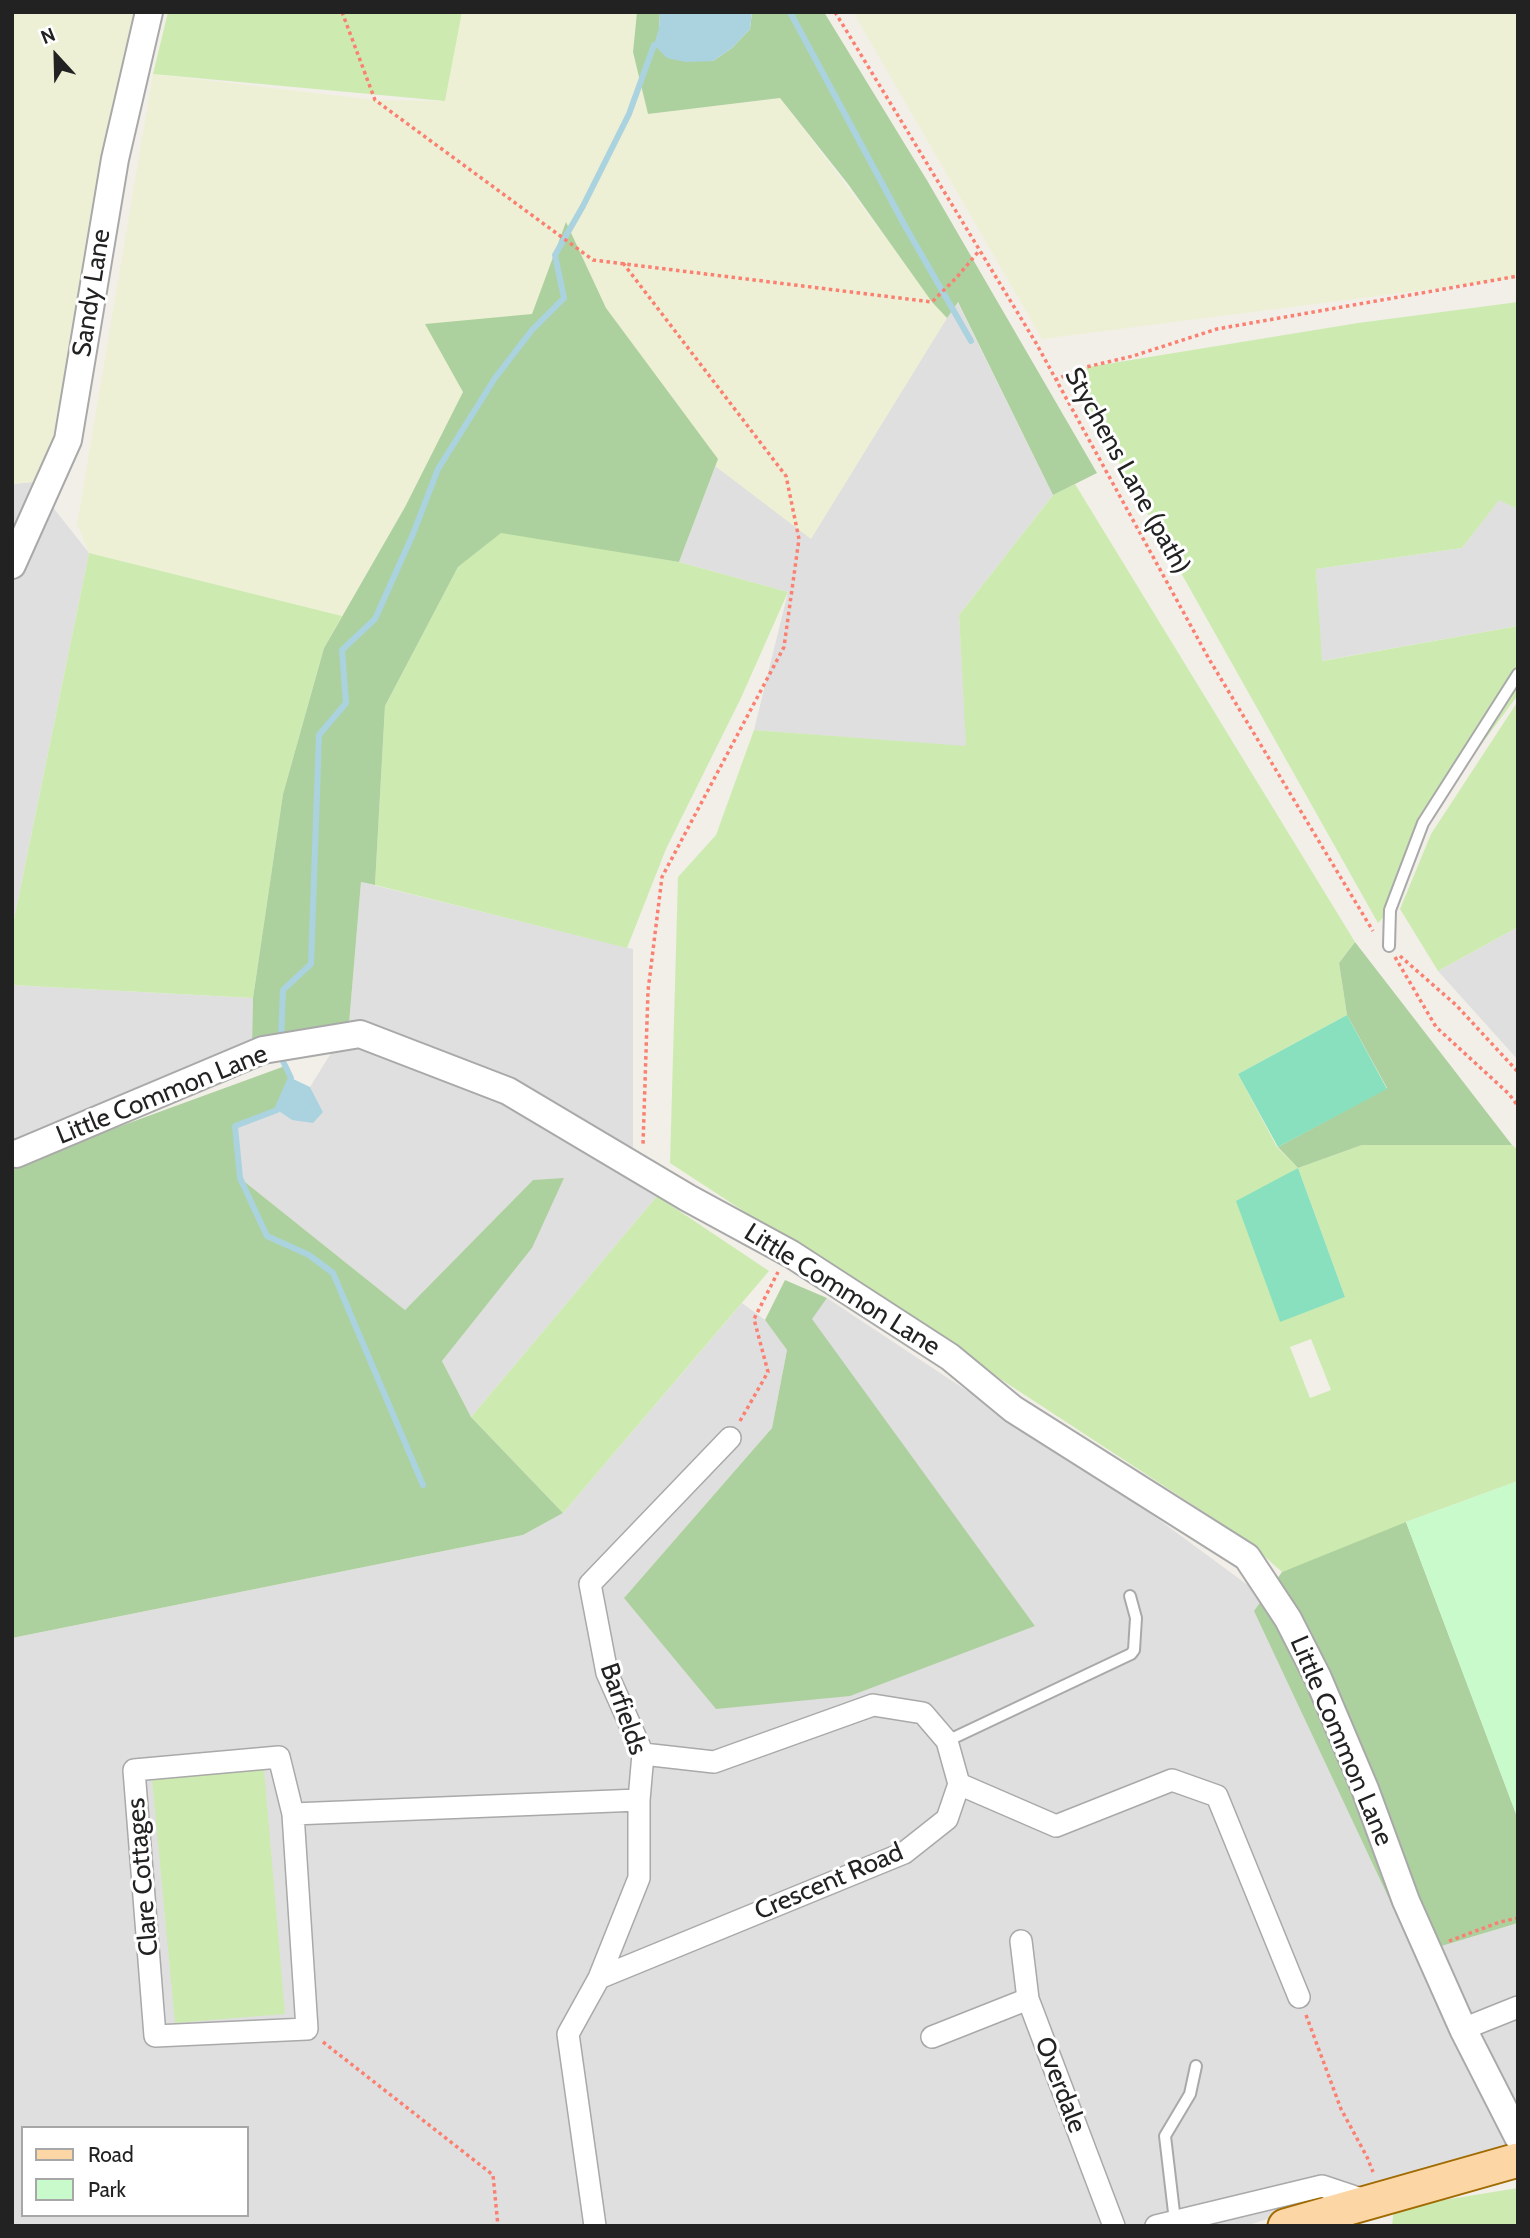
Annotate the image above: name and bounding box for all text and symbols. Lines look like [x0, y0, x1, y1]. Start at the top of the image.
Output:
north arrow [21, 21, 91, 91]
text: N [37, 23, 58, 49]
street label: Sandy Lane [67, 227, 117, 359]
street label: Stychens Lane (path) [1057, 363, 1197, 579]
street label: Little Common Lane [52, 1038, 272, 1152]
street label: Little Common Lane [738, 1217, 946, 1363]
street label: Little Common Lane [1283, 1631, 1399, 1851]
street label: Barfields [593, 1659, 653, 1759]
street label: Clare Cottages [121, 1797, 165, 1957]
street label: Crescent Road [750, 1837, 908, 1927]
street label: Overdale [1028, 2033, 1092, 2137]
legend [21, 2126, 248, 2217]
text: Road [88, 2142, 134, 2167]
text: Park [88, 2177, 126, 2202]

